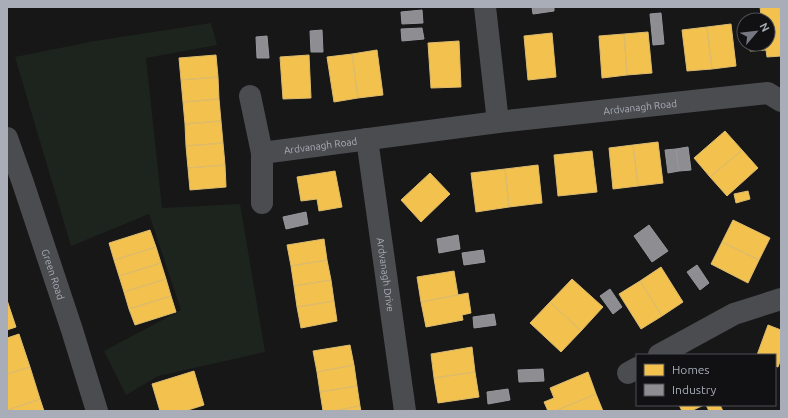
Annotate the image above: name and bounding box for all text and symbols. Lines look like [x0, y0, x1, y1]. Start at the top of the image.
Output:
north arrow [736, 12, 776, 52]
text: N [758, 21, 772, 34]
street label: Ardvanagh Road [603, 97, 678, 116]
street label: Ardvanagh Road [283, 135, 358, 156]
street label: Ardvanagh Drive [375, 237, 397, 312]
street label: Green Road [40, 248, 67, 301]
legend [636, 354, 776, 406]
text: Homes [672, 363, 710, 376]
text: Industry [672, 383, 717, 396]

